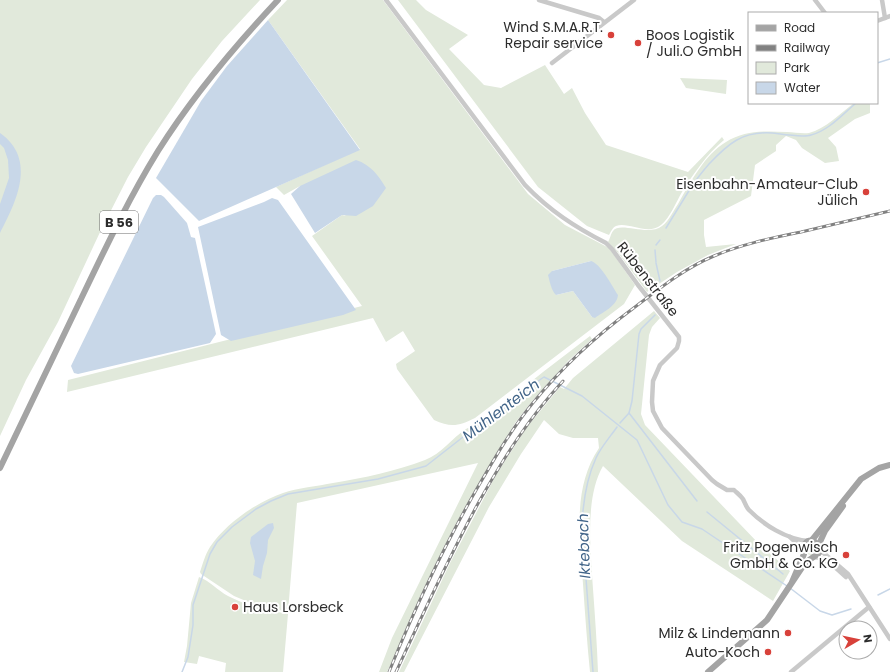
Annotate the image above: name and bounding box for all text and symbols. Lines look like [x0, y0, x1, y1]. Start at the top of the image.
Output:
legend [748, 12, 878, 104]
place label: Wind S.M.A.R.T. Repair service [503, 17, 603, 53]
text: Road [784, 19, 815, 36]
place label: Boos Logistik / Juli.O GmbH [646, 25, 742, 61]
marker: Wind S.M.A.R.T. Repair service [606, 30, 616, 40]
marker: Boos Logistik / Juli.O GmbH [633, 38, 643, 48]
text: Railway [784, 39, 830, 56]
text: Park [784, 59, 811, 76]
text: Water [784, 79, 821, 96]
place label: Eisenbahn-Amateur-Club Jülich [676, 174, 858, 210]
marker: Eisenbahn-Amateur-Club Jülich [861, 187, 871, 197]
road number: B 56 [100, 211, 138, 233]
street label: Rübenstraße [612, 237, 684, 321]
water label: Mühlenteich [458, 374, 544, 446]
water label: Iktebach [572, 513, 595, 579]
place label: Fritz Pogenwisch GmbH & Co. KG [723, 537, 838, 573]
marker: Fritz Pogenwisch GmbH & Co. KG [841, 550, 851, 560]
place label: Haus Lorsbeck [243, 597, 344, 617]
marker: Haus Lorsbeck [230, 602, 240, 612]
north arrow [838, 620, 878, 660]
place label: Milz & Lindemann [658, 623, 780, 643]
marker: Milz & Lindemann [783, 628, 793, 638]
text: N [859, 633, 876, 644]
place label: Auto-Koch [685, 642, 760, 662]
marker: Auto-Koch [763, 647, 773, 657]

